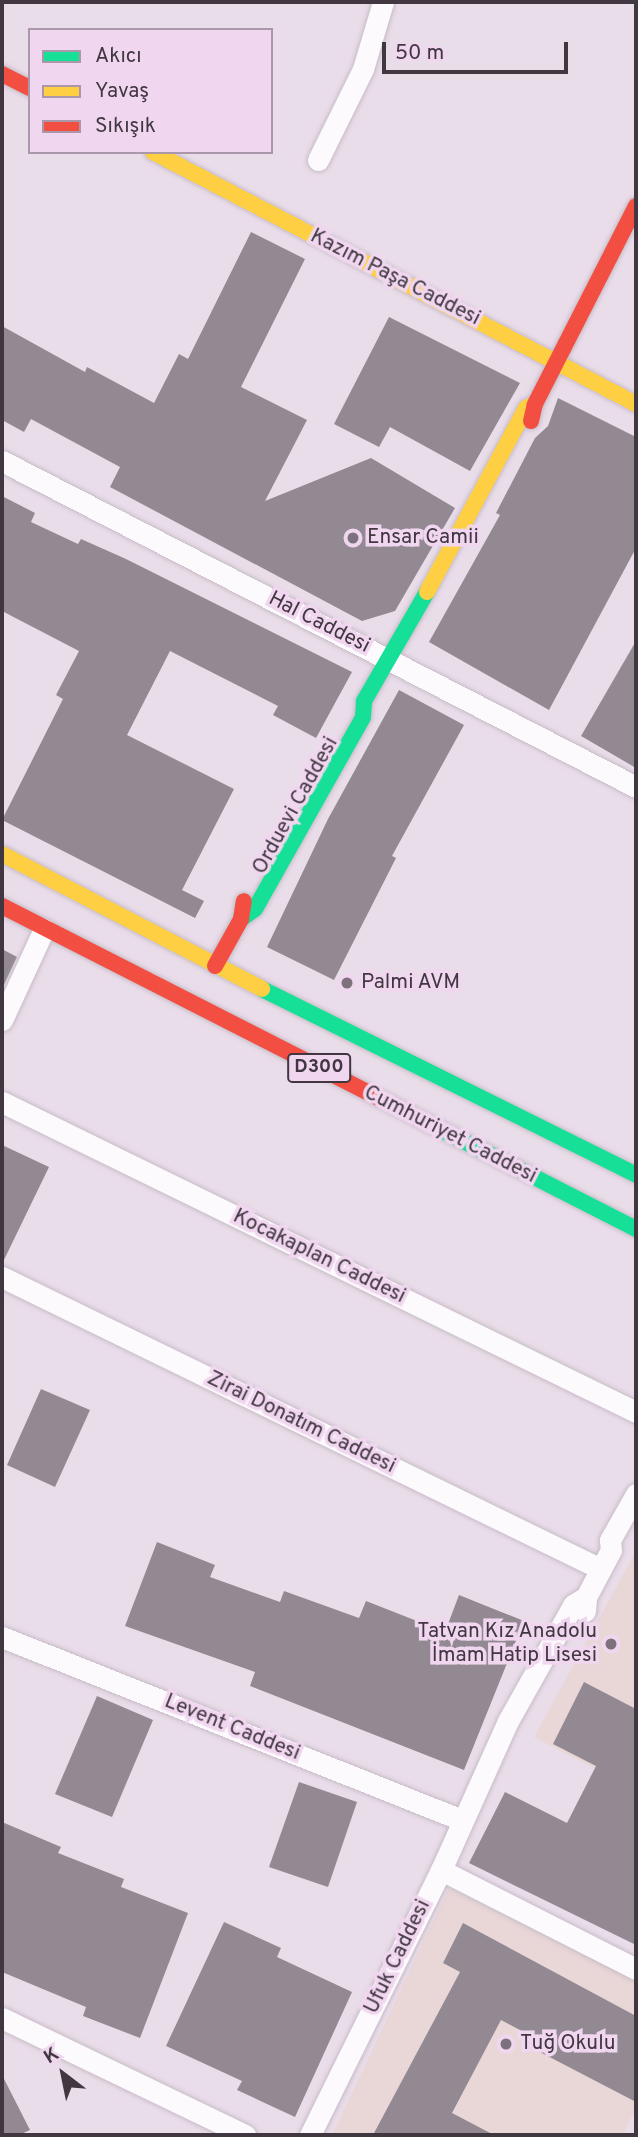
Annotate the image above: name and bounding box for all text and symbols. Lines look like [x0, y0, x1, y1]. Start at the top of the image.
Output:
legend [28, 28, 273, 154]
scale bar [386, 28, 572, 72]
text: 50 m [395, 40, 444, 67]
text: Akıcı [95, 43, 142, 70]
text: Yavaş [95, 78, 149, 105]
text: Sıkışık [95, 113, 156, 140]
street label: Kazım Paşa Caddesi [306, 224, 484, 332]
place label: Ensar Camii [367, 525, 479, 551]
marker: Ensar Camii [345, 530, 361, 546]
street label: Hal Caddesi [264, 587, 374, 659]
street label: Orduevi Caddesi [248, 733, 344, 879]
place label: Palmi AVM [361, 970, 461, 996]
marker: Palmi AVM [339, 975, 355, 991]
road number: D300 [286, 1052, 352, 1084]
street label: Cumhuriyet Caddesi [359, 1081, 541, 1189]
street label: Kocakaplan Caddesi [229, 1204, 409, 1310]
street label: Zirai Donatım Caddesi [203, 1366, 399, 1480]
place label: Tatvan Kız Anadolu İmam Hatip Lisesi [416, 1619, 597, 1669]
marker: Tatvan Kız Anadolu İmam Hatip Lisesi [603, 1636, 619, 1652]
street label: Levent Caddesi [161, 1689, 303, 1767]
street label: Ufuk Caddesi [360, 1896, 436, 2018]
place label: Tuğ Okulu [520, 2031, 615, 2057]
marker: Tuğ Okulu [498, 2036, 514, 2052]
north arrow [28, 2039, 98, 2109]
text: K [40, 2042, 64, 2070]

